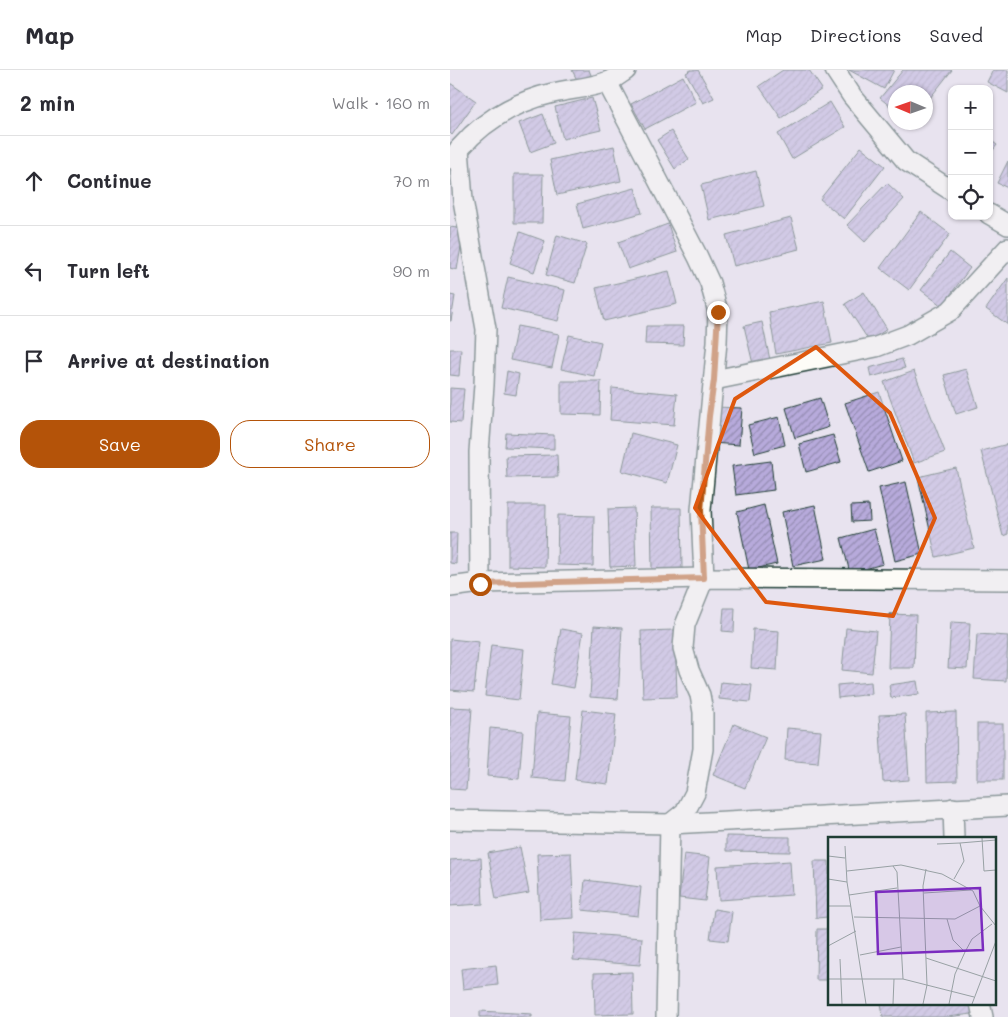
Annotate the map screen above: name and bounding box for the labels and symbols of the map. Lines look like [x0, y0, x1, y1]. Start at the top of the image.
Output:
north arrow [888, 85, 933, 130]
route end [707, 301, 730, 324]
route start [469, 573, 492, 596]
inset map [828, 837, 996, 1004]

